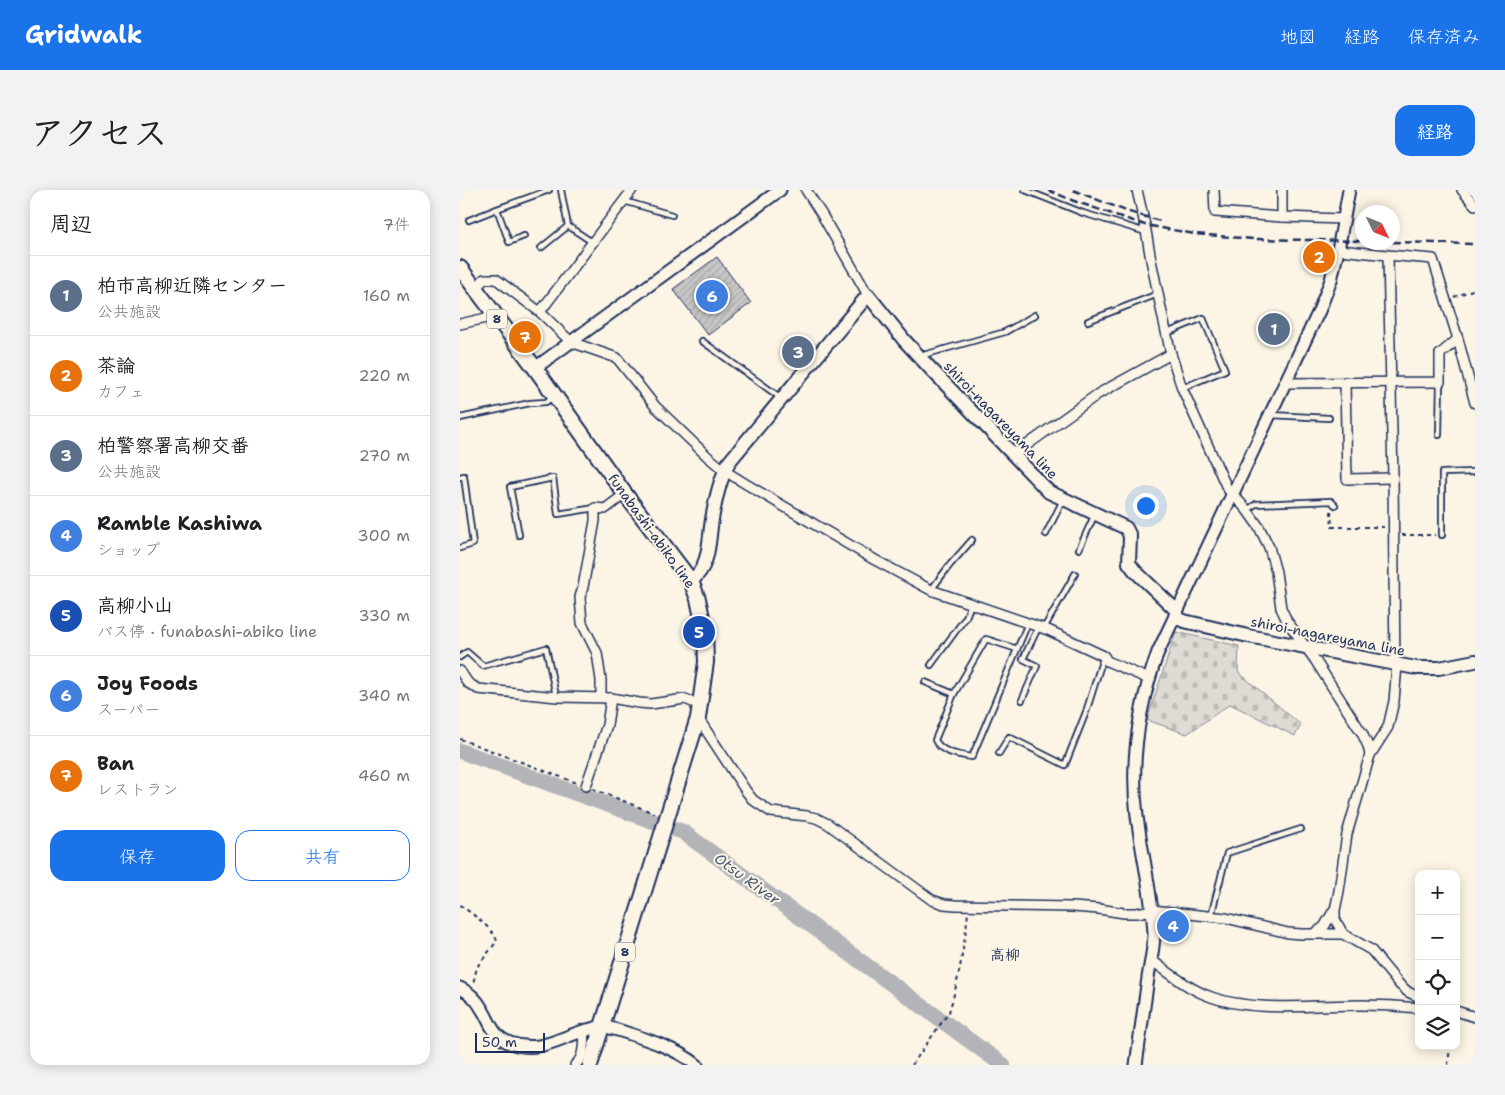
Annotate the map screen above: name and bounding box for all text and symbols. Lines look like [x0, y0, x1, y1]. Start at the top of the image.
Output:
text: Gridwalk [25, 19, 142, 51]
text: 地図 [1280, 25, 1316, 49]
text: 経路 [1344, 25, 1380, 49]
text: 保存済み [1408, 25, 1480, 49]
button: 経路 [1395, 105, 1475, 156]
text: アクセス [30, 109, 168, 156]
north arrow [1355, 205, 1400, 250]
text: 周辺 [50, 210, 92, 238]
text: 7件 [383, 214, 410, 235]
pin: 2 [1303, 238, 1335, 276]
text: 柏市高柳近隣センター [97, 273, 287, 298]
pin: 6 [696, 277, 728, 315]
text: 1 [62, 285, 70, 306]
text: 160 m [363, 285, 410, 306]
text: 公共施設 [97, 301, 161, 322]
road number: 8 [487, 310, 507, 328]
pin: 1 [1258, 310, 1290, 348]
pin: 7 [509, 318, 541, 356]
pin: 3 [782, 333, 814, 371]
text: 茶論 [97, 353, 135, 378]
street label: shiroi-nagareyama line [940, 357, 1062, 483]
text: 2 [60, 365, 72, 386]
text: 220 m [358, 365, 410, 386]
text: カフェ [97, 381, 145, 402]
text: 柏警察署高柳交番 [97, 433, 249, 458]
text: 3 [60, 445, 72, 466]
text: 270 m [359, 445, 410, 466]
text: 公共施設 [97, 461, 161, 482]
street label: funabashi-abiko line [604, 470, 700, 592]
your location [1133, 493, 1159, 519]
text: Ramble Kashiwa [97, 511, 262, 536]
text: 4 [60, 525, 72, 546]
text: 300 m [358, 525, 410, 546]
text: ショップ [97, 539, 160, 560]
text: 高柳小山 [97, 593, 173, 618]
text: 5 [61, 605, 71, 626]
text: 330 m [358, 605, 410, 626]
street label: shiroi-nagareyama line [1249, 612, 1407, 660]
pin: 5 [683, 613, 715, 651]
text: バス停 · funabashi-abiko line [97, 621, 317, 642]
text: Joy Foods [97, 671, 198, 696]
text: 6 [60, 685, 72, 706]
text: 340 m [358, 685, 410, 706]
text: スーパー [97, 699, 160, 720]
text: Ban [97, 751, 134, 776]
text: 7 [60, 765, 72, 786]
text: 460 m [358, 765, 410, 786]
text: レストラン [97, 779, 178, 800]
button: 保存 [50, 830, 225, 881]
button: 共有 [235, 830, 410, 881]
water label: Otsu River [710, 848, 785, 910]
map controls [1415, 870, 1460, 1050]
button: + [1415, 870, 1460, 915]
pin: 4 [1157, 907, 1189, 945]
button: − [1415, 915, 1460, 960]
road number: 8 [615, 942, 635, 962]
district label: 高柳 [990, 945, 1020, 965]
button: locate [1415, 960, 1460, 1005]
button: layers [1415, 1005, 1460, 1050]
scale bar [475, 1030, 545, 1053]
text: 50 m [482, 1033, 517, 1051]

